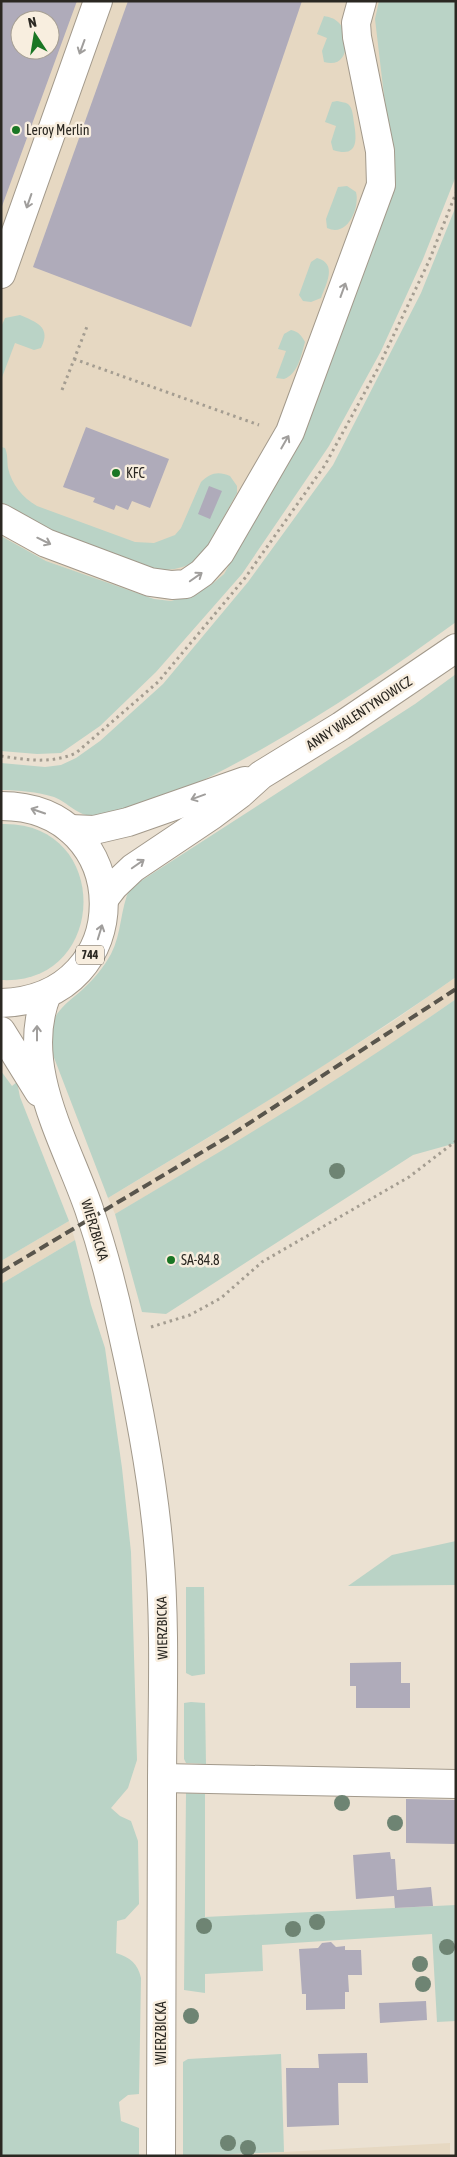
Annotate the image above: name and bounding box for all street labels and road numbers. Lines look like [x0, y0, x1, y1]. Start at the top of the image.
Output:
street label: ANNY WALENTYNOWICZ [303, 673, 415, 753]
road number: 744 [76, 946, 104, 964]
street label: WIERZBICKA [78, 1197, 112, 1263]
street label: WIERZBICKA [153, 1596, 171, 1660]
street label: WIERZBICKA [153, 2001, 169, 2065]

